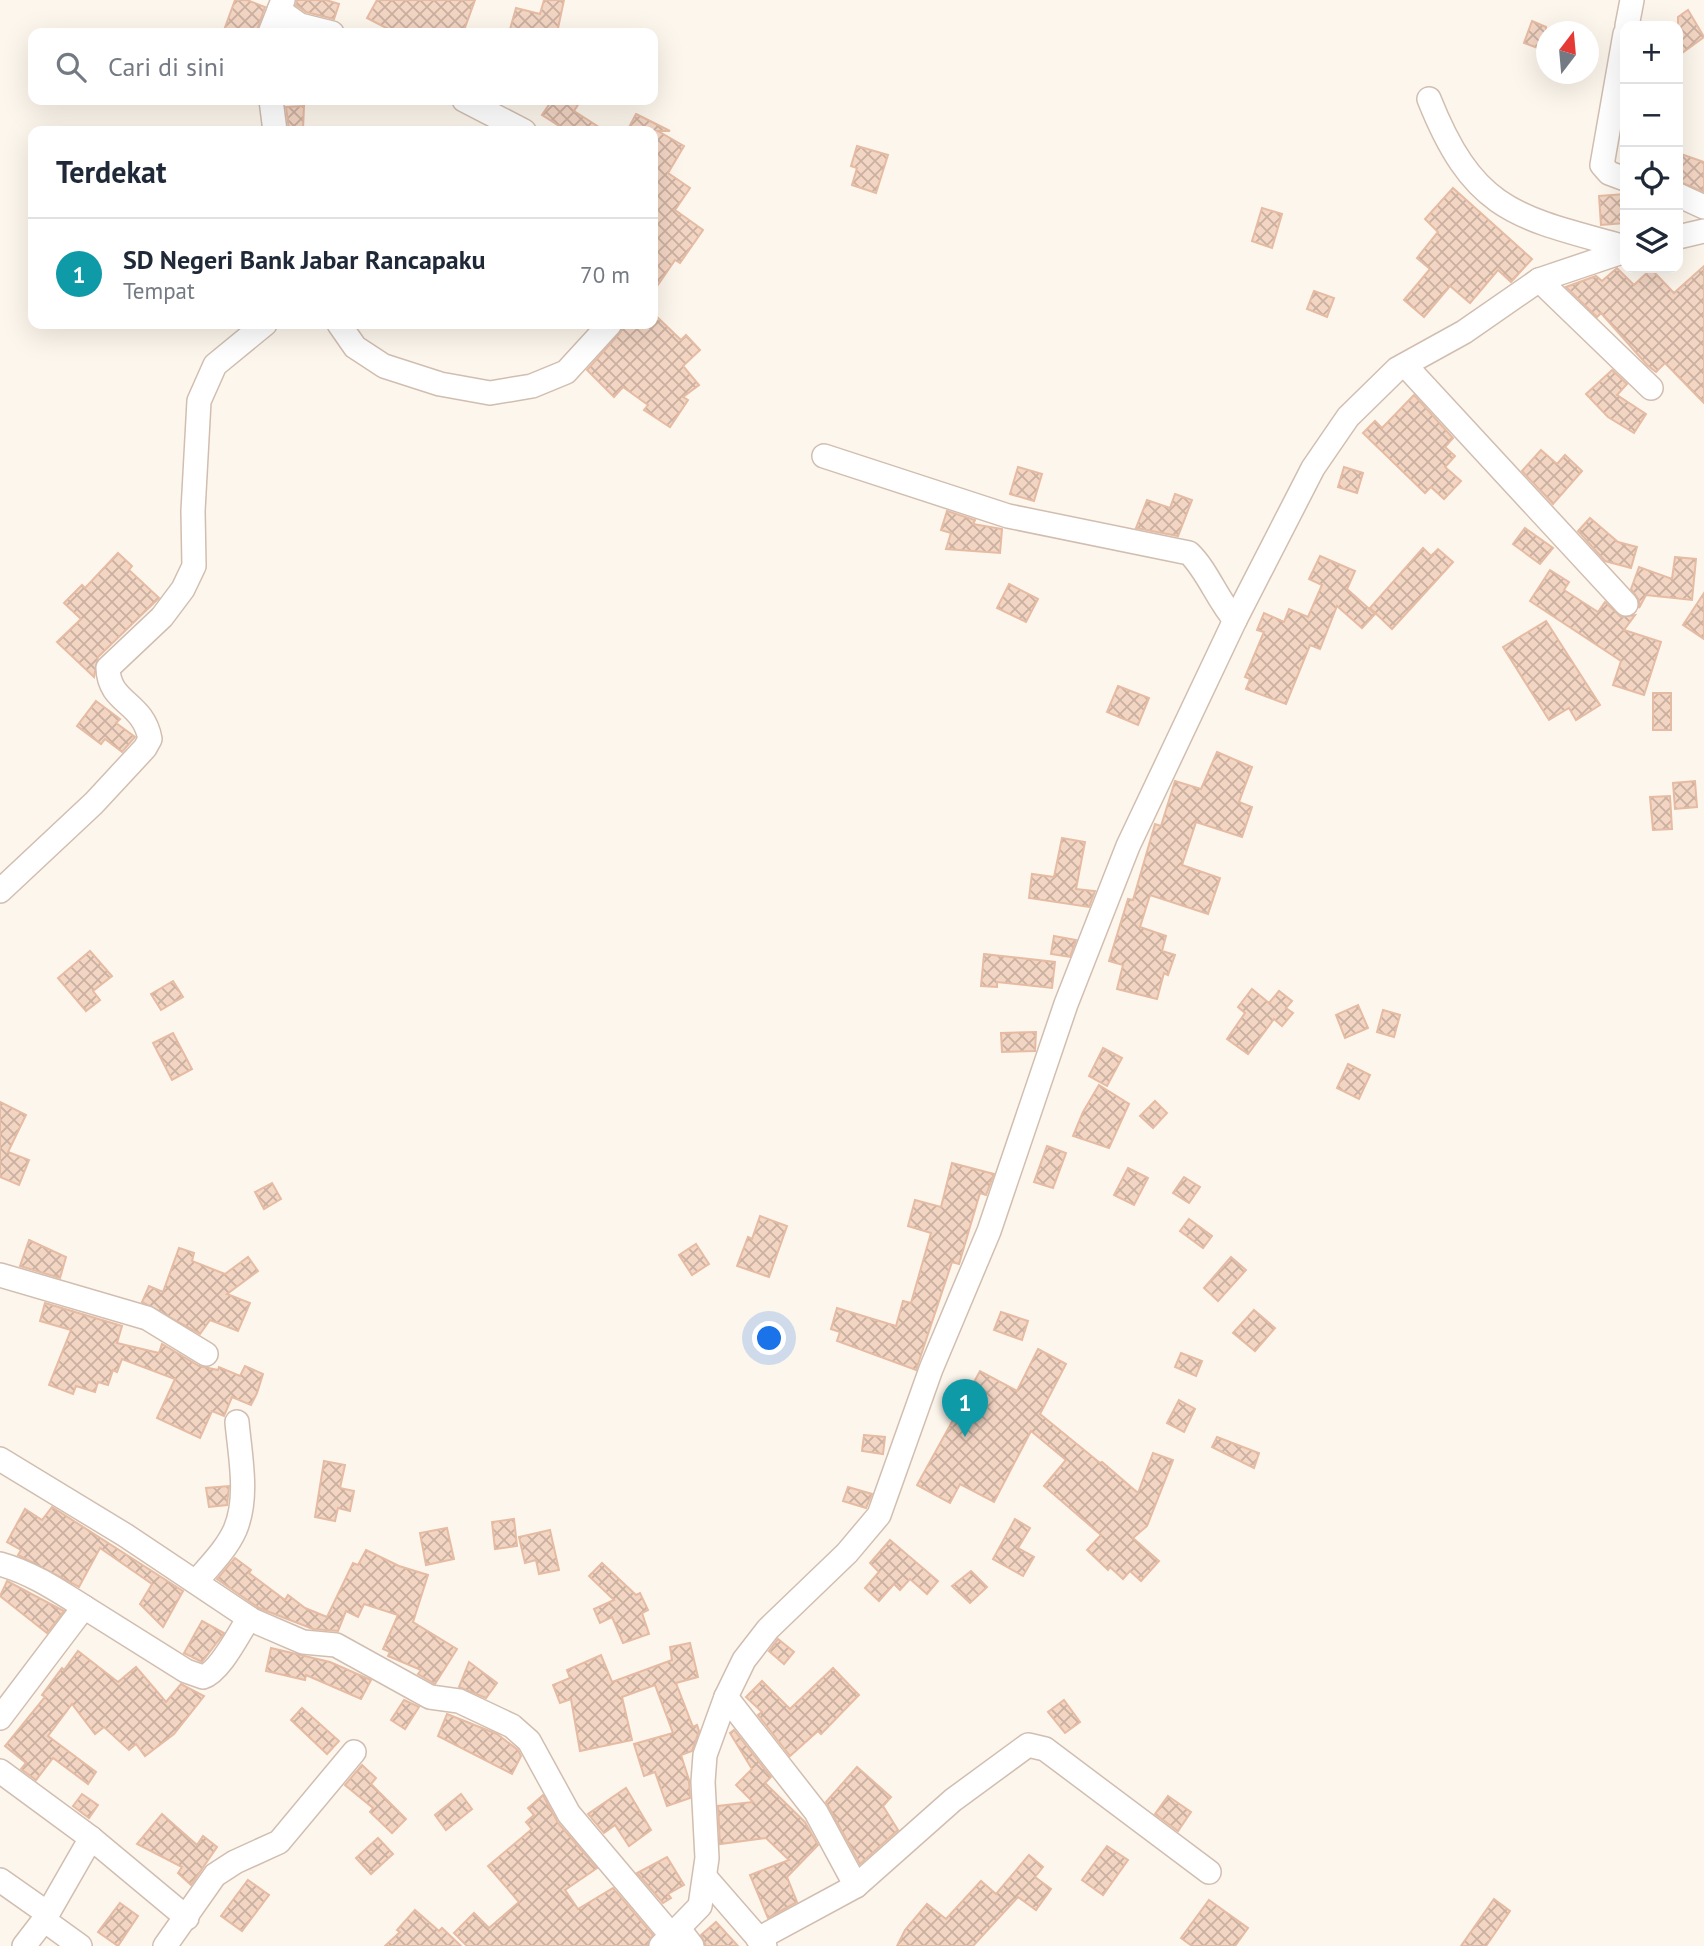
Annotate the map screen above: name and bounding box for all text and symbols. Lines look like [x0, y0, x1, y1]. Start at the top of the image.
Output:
north arrow [1536, 21, 1599, 84]
map controls [1620, 21, 1683, 273]
button: + [1620, 21, 1683, 84]
search box [28, 28, 658, 105]
icon: search [52, 48, 90, 86]
text: Cari di sini [108, 50, 225, 83]
button: − [1620, 84, 1683, 147]
button: locate [1620, 147, 1683, 210]
text: Terdekat [56, 152, 166, 191]
button: layers [1620, 210, 1683, 273]
text: SD Negeri Bank Jabar Rancapaku [123, 243, 486, 276]
text: 1 [72, 260, 86, 289]
text: 70 m [580, 260, 630, 289]
text: Tempat [123, 276, 195, 305]
your location [752, 1321, 786, 1355]
pin: 1 [942, 1379, 988, 1437]

